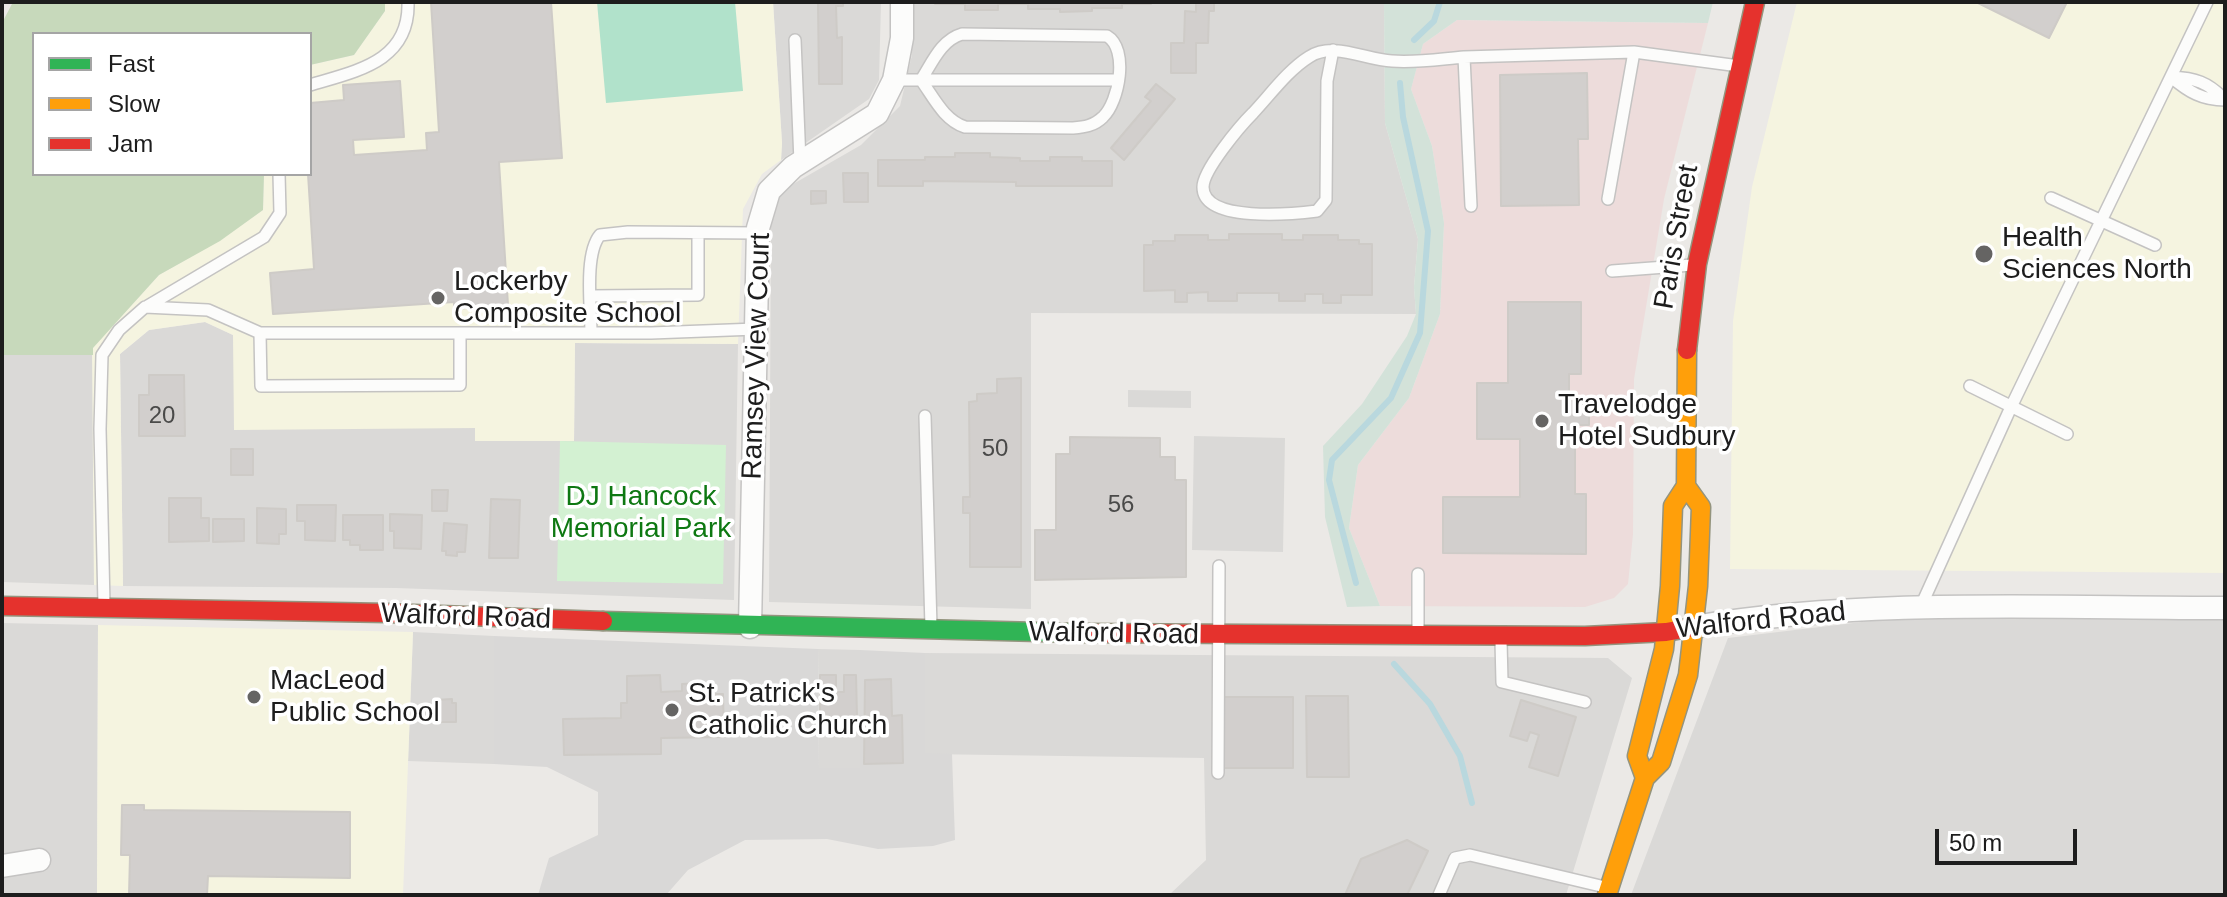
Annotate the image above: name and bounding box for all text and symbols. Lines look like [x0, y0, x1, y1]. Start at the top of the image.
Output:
legend [32, 32, 312, 176]
text: Fast [108, 50, 155, 77]
text: Slow [108, 90, 160, 117]
text: Jam [108, 130, 153, 157]
street label: Paris Street [1648, 162, 1706, 312]
place label: Health Sciences North [2002, 221, 2192, 287]
street label: Ramsey View Court [736, 232, 778, 480]
marker: Health Sciences North [1973, 243, 1995, 265]
place label: Lockerby Composite School [454, 265, 681, 331]
marker: Lockerby Composite School [429, 289, 447, 307]
place label: Travelodge Hotel Sudbury [1558, 388, 1735, 454]
house number: 20 [149, 402, 175, 430]
marker: Travelodge Hotel Sudbury [1533, 412, 1551, 430]
house number: 50 [982, 435, 1008, 463]
park label: DJ Hancock Memorial Park [551, 480, 731, 546]
house number: 56 [1108, 491, 1134, 519]
street label: Walford Road [1675, 595, 1847, 647]
street label: Walford Road [380, 597, 552, 637]
street label: Walford Road [1029, 616, 1199, 652]
place label: MacLeod Public School [270, 664, 440, 730]
place label: St. Patrick's Catholic Church [688, 677, 887, 743]
marker: MacLeod Public School [245, 688, 263, 706]
marker: St. Patrick's Catholic Church [663, 701, 681, 719]
scale bar [1939, 813, 2081, 863]
text: 50 m [1949, 829, 2002, 856]

